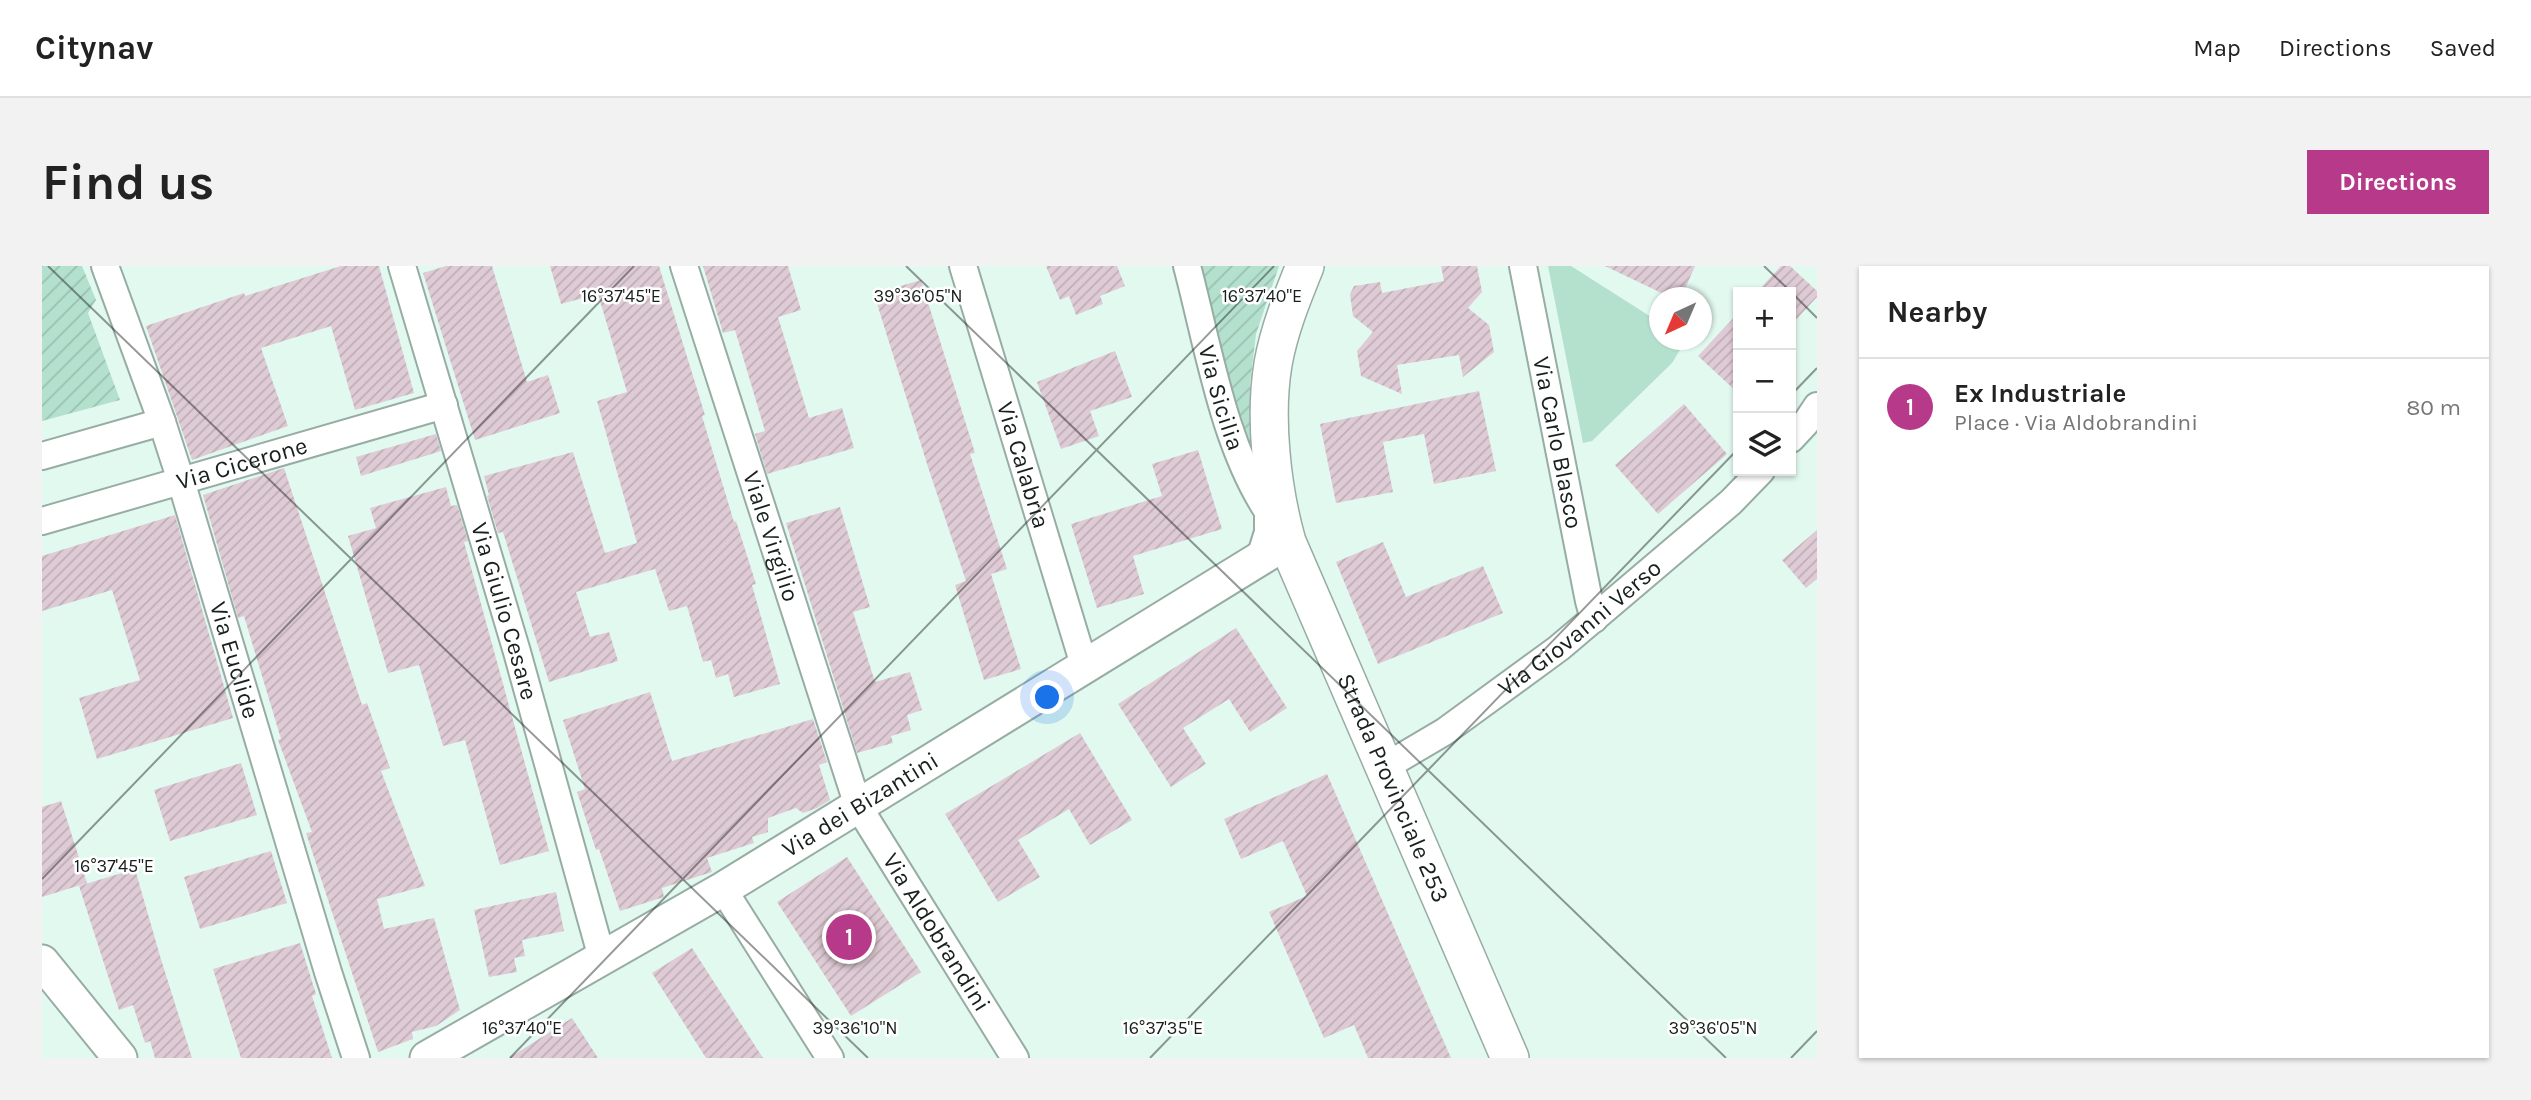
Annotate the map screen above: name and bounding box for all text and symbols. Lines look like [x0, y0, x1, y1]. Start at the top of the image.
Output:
text: Citynav [35, 29, 153, 67]
text: Map [2193, 34, 2241, 62]
text: Directions [2279, 34, 2392, 62]
text: Saved [2430, 34, 2496, 62]
button: Directions [2307, 150, 2489, 214]
text: Find us [42, 154, 214, 211]
text: 16°37'45"E [581, 285, 661, 307]
text: 39°36'05"N [873, 285, 963, 307]
text: 16°37'40"E [1222, 285, 1302, 307]
north arrow [1649, 287, 1712, 350]
map controls [1733, 287, 1796, 476]
button: + [1733, 287, 1796, 350]
text: Nearby [1887, 294, 1987, 330]
street label: Via Sicilia [1193, 342, 1250, 454]
button: − [1733, 350, 1796, 413]
street label: Via Carlo Blasco [1527, 354, 1588, 531]
text: Ex Industriale [1954, 378, 2126, 409]
text: 1 [1906, 394, 1914, 421]
text: 80 m [2406, 394, 2461, 421]
street label: Via Calabria [991, 398, 1056, 532]
text: Place · Via Aldobrandini [1954, 409, 2198, 436]
button: layers [1733, 413, 1796, 476]
street label: Via Cicerone [173, 431, 310, 495]
street label: Viale Virgilio [737, 468, 805, 605]
street label: Via Giulio Cesare [465, 519, 544, 703]
street label: Via Giovanni Verso [1492, 553, 1667, 702]
street label: Via Euclide [204, 598, 265, 722]
street label: Strada Provinciale 253 [1332, 669, 1455, 907]
your location [1030, 680, 1064, 714]
street label: Via dei Bizantini [777, 746, 943, 863]
street label: Via Aldobrandini [877, 848, 996, 1016]
text: 16°37'45"E [74, 855, 154, 877]
pin: 1 [826, 911, 872, 963]
text: 16°37'40"E [482, 1017, 562, 1039]
text: 39°36'10"N [813, 1017, 898, 1039]
text: 16°37'35"E [1123, 1017, 1203, 1039]
text: 39°36'05"N [1668, 1017, 1758, 1039]

